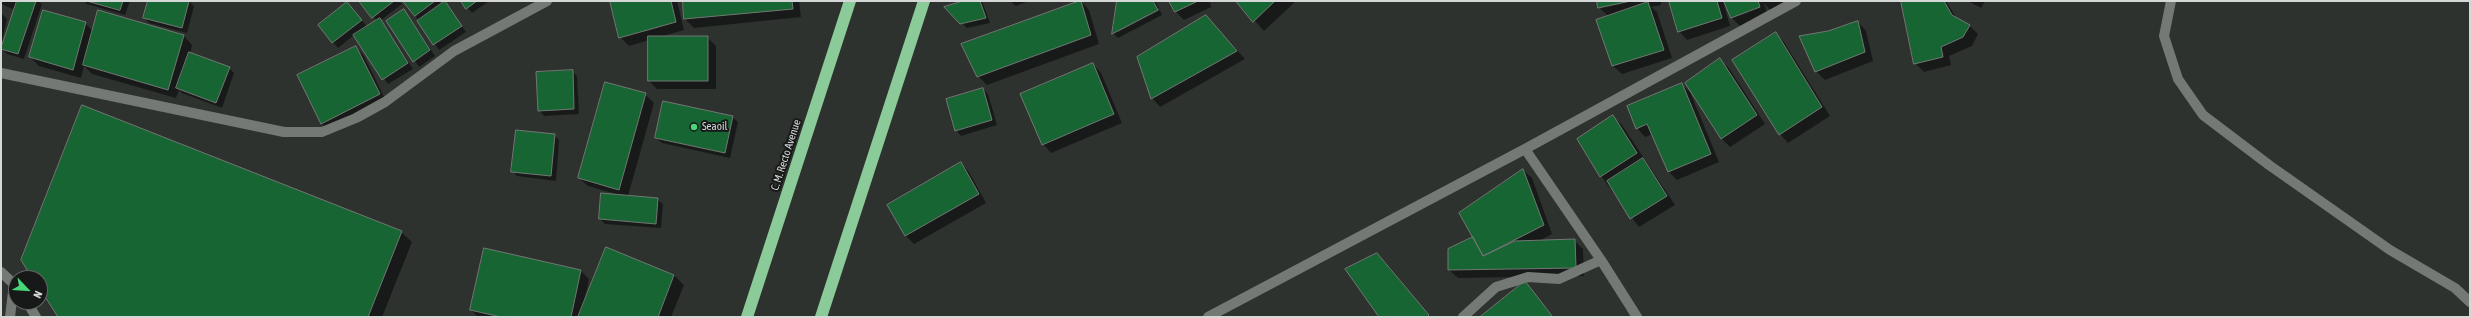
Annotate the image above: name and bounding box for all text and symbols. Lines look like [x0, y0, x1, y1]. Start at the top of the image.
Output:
street label: C. M. Recto Avenue [768, 118, 804, 192]
place label: Seaoil [702, 120, 727, 134]
marker: Seaoil [689, 122, 699, 132]
north arrow [8, 270, 48, 310]
text: N [31, 289, 45, 300]

